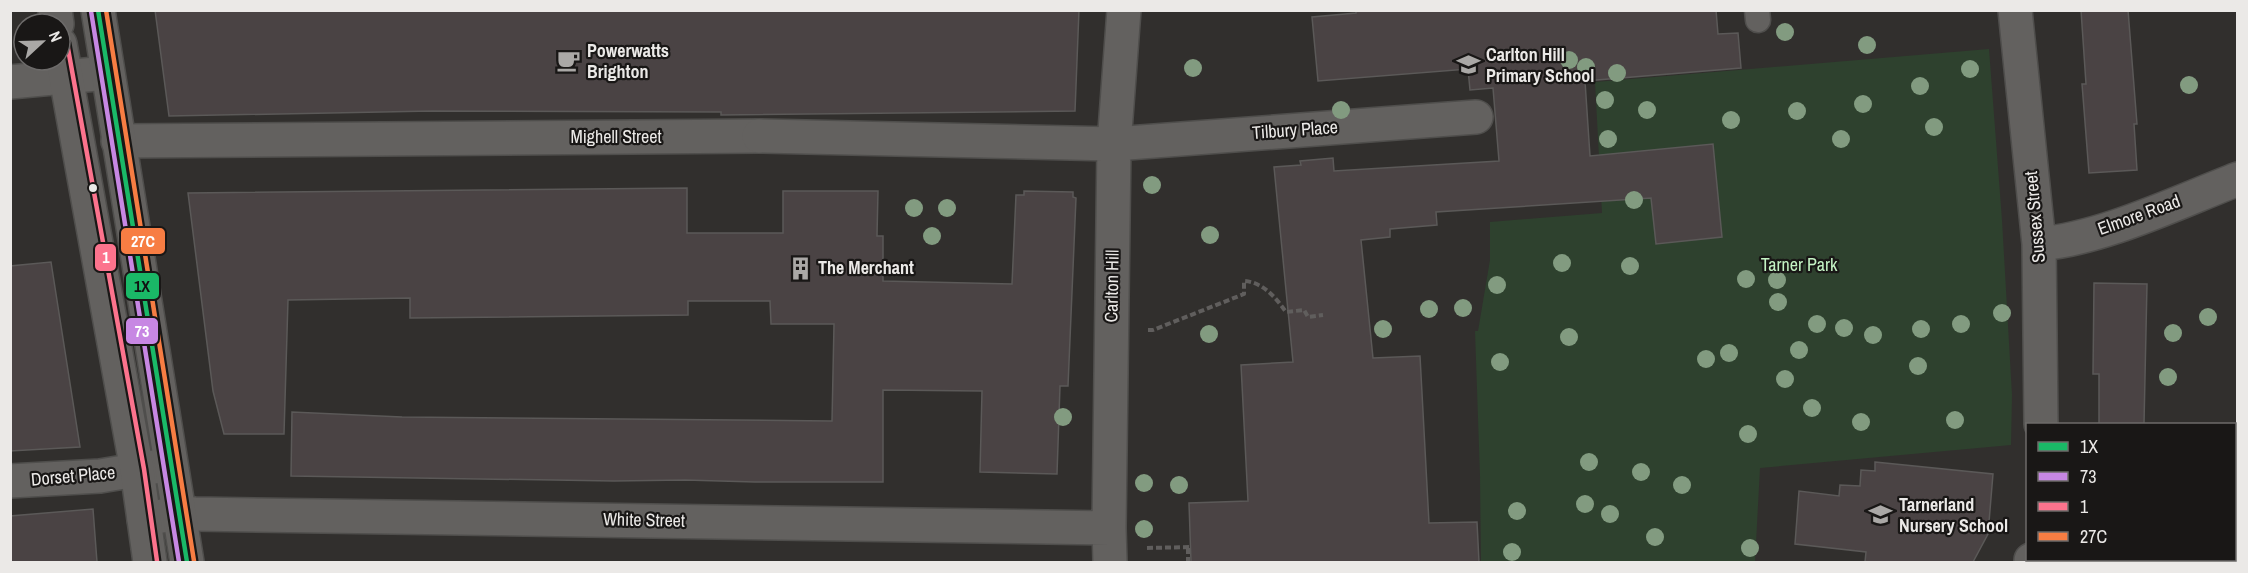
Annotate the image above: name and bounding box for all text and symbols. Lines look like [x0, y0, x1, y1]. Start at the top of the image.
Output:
north arrow [12, 12, 72, 72]
text: N [44, 28, 68, 45]
place label: Powerwatts Brighton [587, 38, 669, 84]
place label: Carlton Hill Primary School [1486, 42, 1594, 88]
cafe icon: Powerwatts Brighton [556, 48, 582, 74]
school or university icon: Carlton Hill Primary School [1455, 52, 1481, 78]
street label: Tilbury Place [1251, 114, 1339, 145]
street label: Mighell Street [570, 124, 662, 149]
street label: Sussex Street [2018, 170, 2051, 264]
unlabelled marker [87, 182, 99, 194]
street label: Elmore Road [2094, 188, 2184, 241]
line badge: 27C [120, 227, 166, 255]
text: 27C [131, 230, 155, 252]
line badge: 1 [94, 243, 117, 272]
text: 1 [102, 246, 110, 268]
street label: Carlton Hill [1098, 249, 1125, 323]
park label: Tarner Park [1761, 252, 1838, 277]
building icon: The Merchant [787, 255, 813, 281]
place label: The Merchant [818, 255, 914, 280]
line badge: 1X [125, 272, 160, 300]
text: 1X [134, 275, 150, 297]
line badge: 73 [125, 317, 159, 345]
text: 73 [135, 320, 149, 342]
legend [2026, 423, 2236, 561]
text: 1X [2080, 434, 2098, 459]
street label: Dorset Place [30, 459, 116, 492]
text: 73 [2080, 464, 2096, 489]
place label: Tarnerland Nursery School [1899, 492, 2008, 538]
text: 1 [2080, 494, 2089, 519]
school or university icon: Tarnerland Nursery School [1868, 502, 1894, 528]
street label: White Street [603, 506, 685, 533]
text: 27C [2080, 524, 2107, 549]

